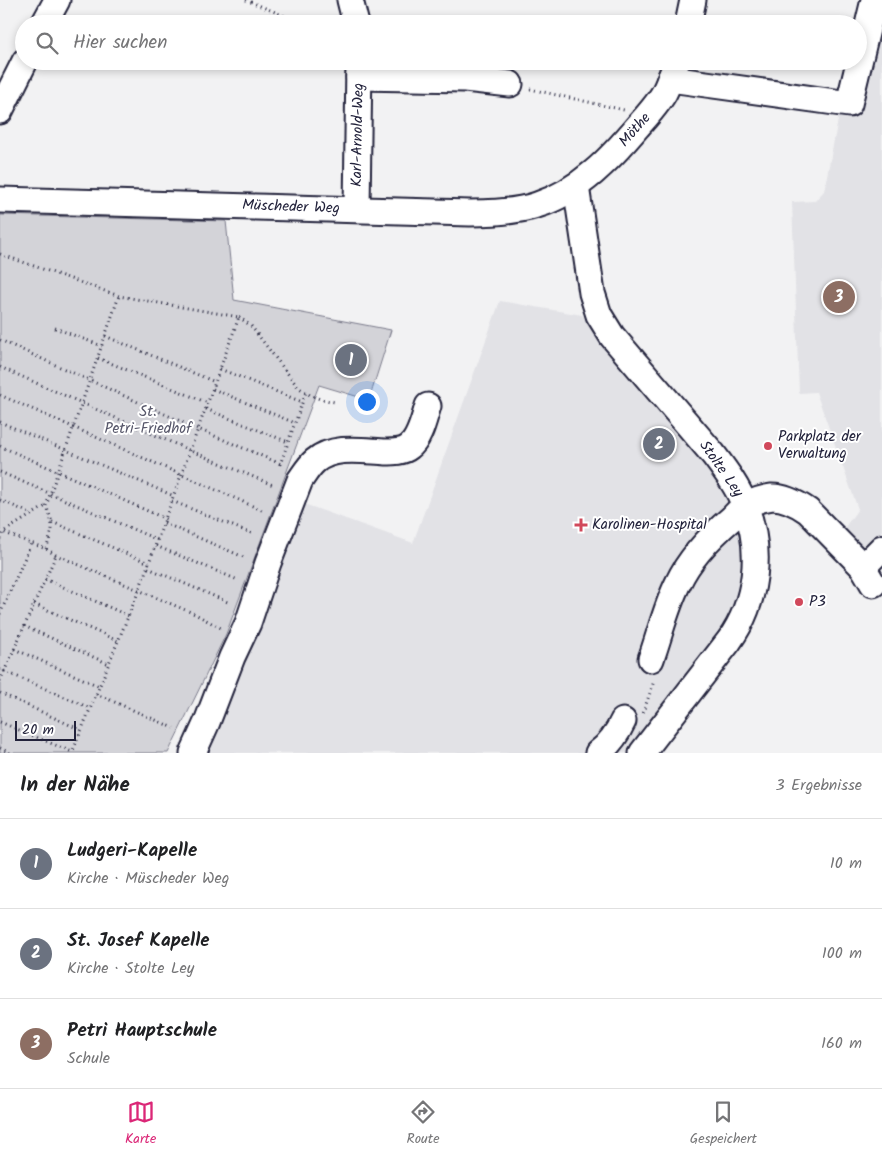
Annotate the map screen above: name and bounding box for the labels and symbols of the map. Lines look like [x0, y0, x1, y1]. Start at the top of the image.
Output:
street label: Karl-Arnold-Weg [345, 83, 371, 187]
street label: Möthe [613, 107, 657, 153]
street label: Müscheder Weg [242, 193, 340, 221]
pin: 3 [823, 278, 855, 316]
pin: 1 [335, 341, 367, 379]
your location [354, 389, 380, 415]
park label: St. Petri-Friedhof [104, 400, 193, 441]
pin: 2 [643, 425, 675, 463]
place label: Parkplatz der Verwaltung [778, 425, 862, 466]
street label: Stolte Ley [693, 436, 750, 503]
marker: Parkplatz der Verwaltung [762, 440, 774, 452]
place label: Karolinen-Hospital [592, 513, 707, 537]
marker: Karolinen-Hospital [574, 518, 588, 532]
place label: P3 [809, 590, 826, 614]
marker: P3 [793, 596, 805, 608]
scale bar [15, 718, 76, 741]

